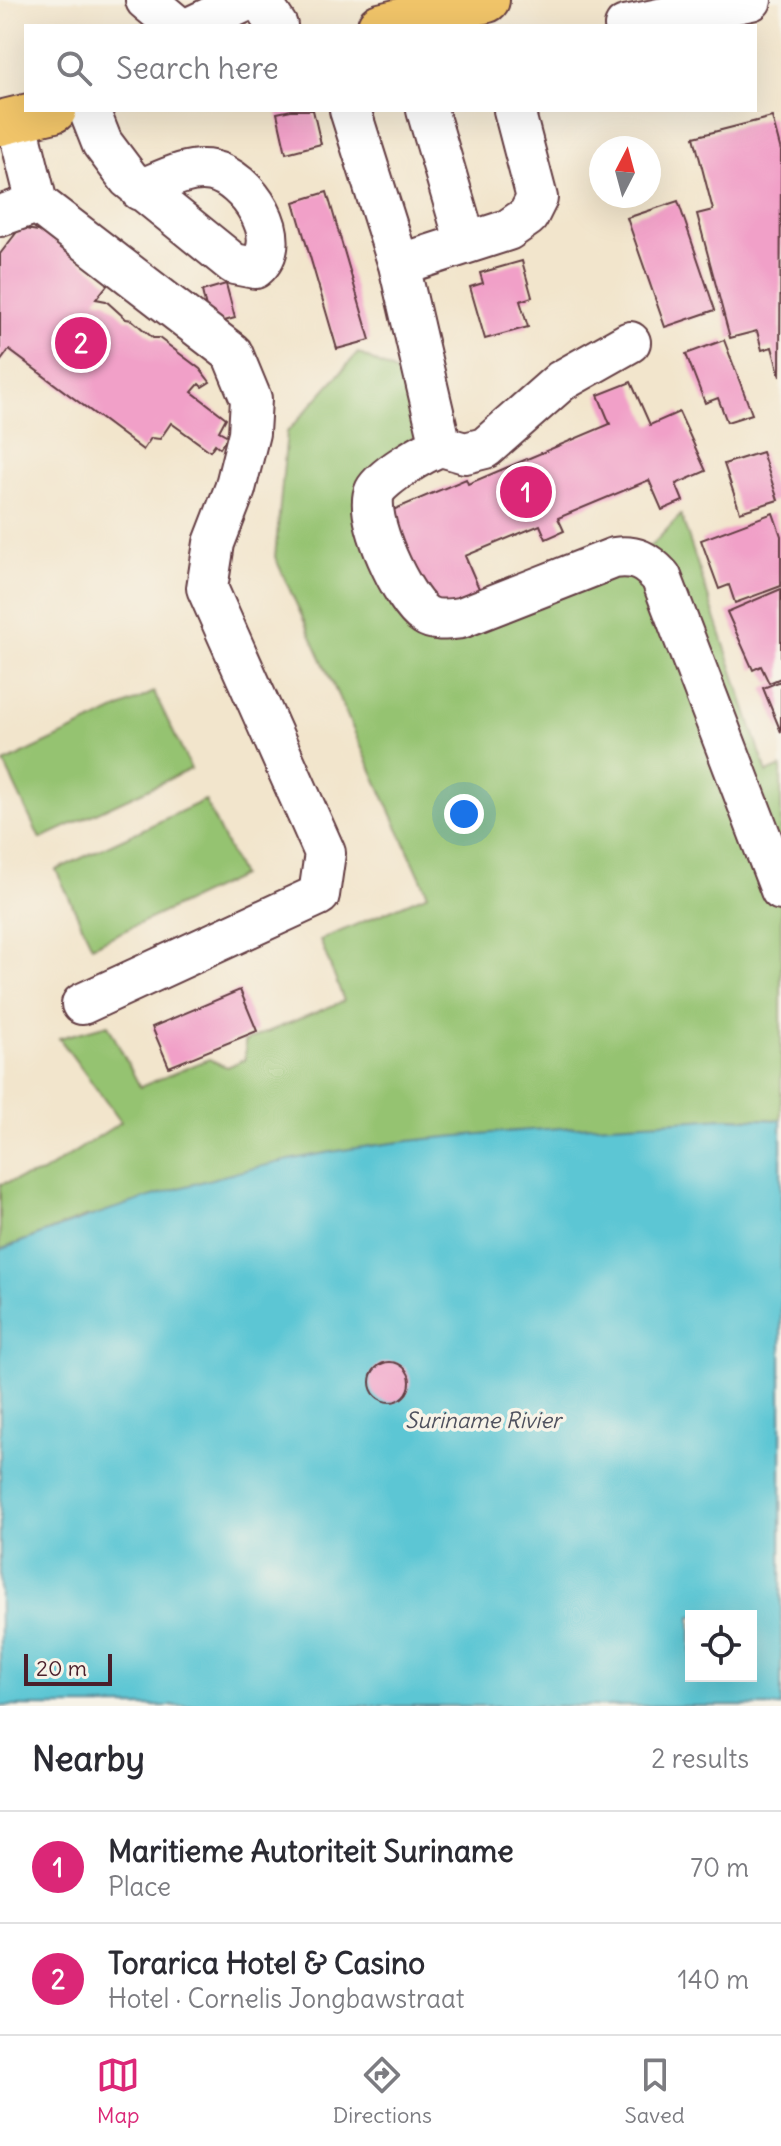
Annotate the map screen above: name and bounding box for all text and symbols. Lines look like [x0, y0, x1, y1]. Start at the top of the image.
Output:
search box [24, 24, 757, 112]
icon: search [52, 46, 96, 90]
text: Search here [116, 49, 279, 87]
north arrow [589, 136, 661, 208]
pin: 2 [55, 313, 107, 373]
pin: 1 [500, 462, 552, 522]
your location [444, 794, 484, 834]
water label: Suriname Rivier [405, 1406, 564, 1434]
map controls [685, 1610, 757, 1682]
button: locate [685, 1610, 757, 1682]
scale bar [24, 1650, 112, 1686]
text: 20 m [36, 1654, 87, 1682]
text: Nearby [32, 1737, 145, 1780]
text: 2 results [651, 1742, 749, 1775]
text: Maritieme Autoriteit Suriname [108, 1832, 514, 1870]
text: 1 [53, 1851, 63, 1884]
text: 70 m [690, 1851, 749, 1884]
text: Place [108, 1870, 171, 1903]
text: Torarica Hotel & Casino [108, 1944, 425, 1982]
text: 2 [51, 1963, 65, 1996]
text: 140 m [678, 1963, 749, 1996]
text: Hotel · Cornelis Jongbawstraat [108, 1982, 465, 2015]
tab: Map [96, 2053, 140, 2129]
tab: Directions [333, 2053, 432, 2129]
tab: Saved [624, 2053, 685, 2129]

